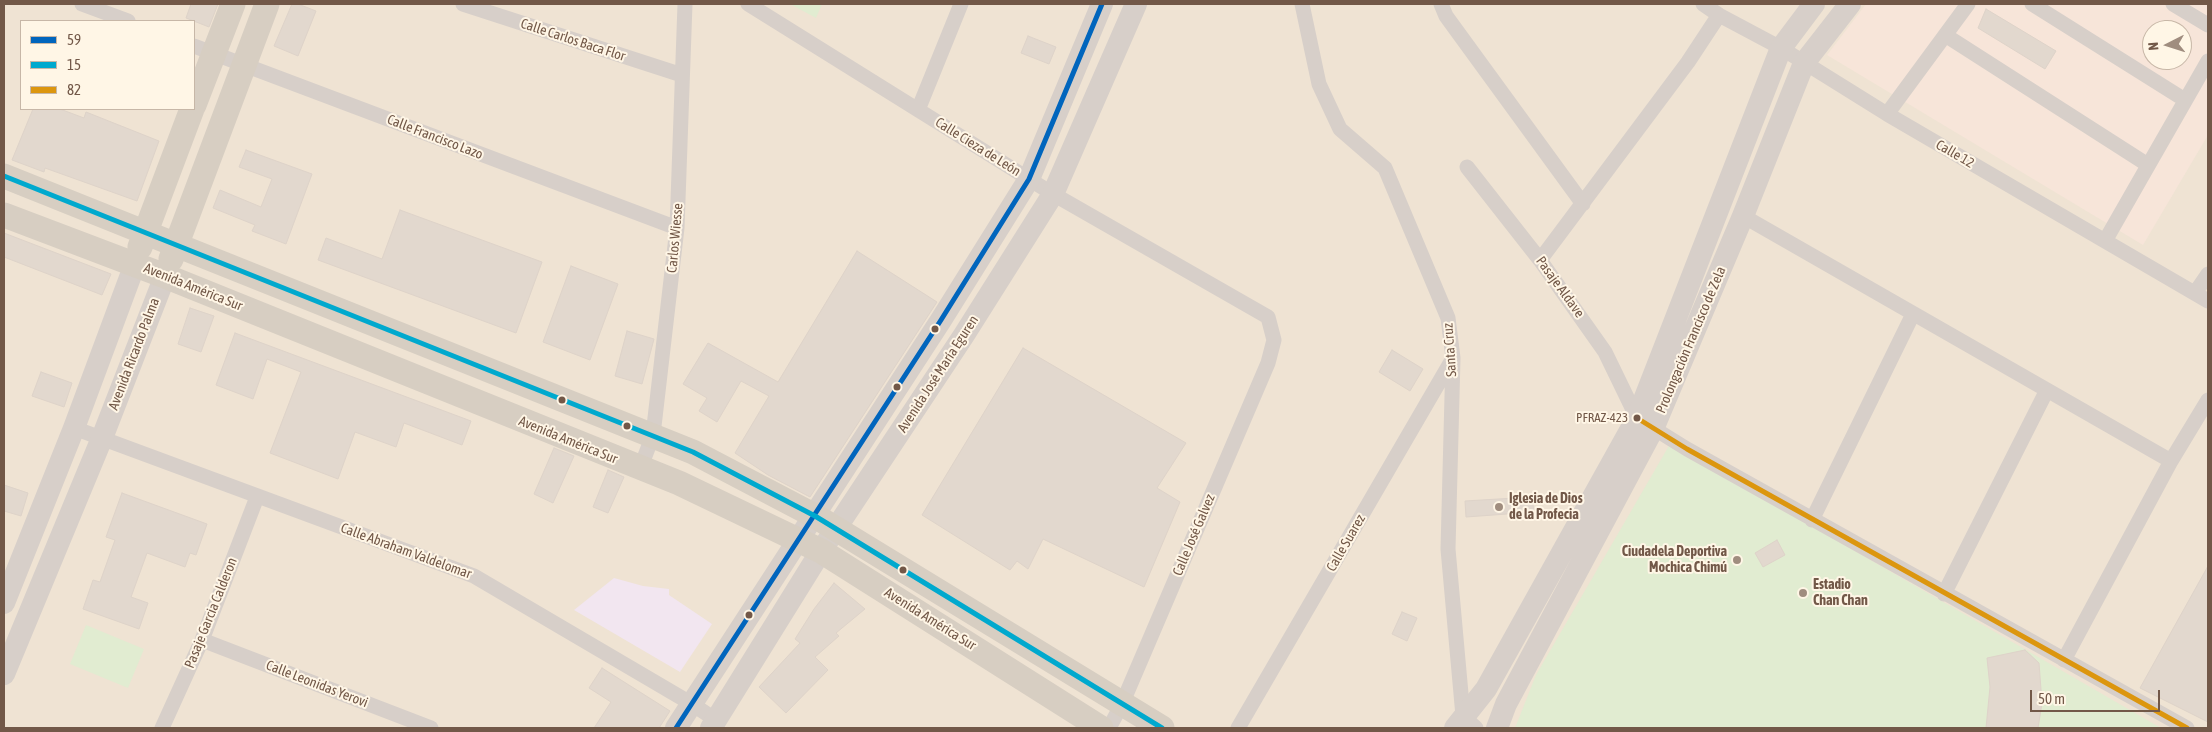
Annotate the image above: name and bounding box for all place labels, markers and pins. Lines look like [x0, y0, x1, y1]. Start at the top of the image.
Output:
unlabelled marker [930, 324, 940, 334]
unlabelled marker [892, 382, 902, 392]
unlabelled marker [557, 395, 567, 405]
place label: PFRAZ-423 [1576, 410, 1628, 426]
marker: PFRAZ-423 [1632, 413, 1642, 423]
unlabelled marker [622, 421, 632, 431]
place label: Iglesia de Dios de la Profecia [1509, 491, 1583, 524]
marker: Iglesia de Dios de la Profecia [1493, 501, 1505, 513]
place label: Ciudadela Deportiva Mochica Chimú [1622, 544, 1727, 576]
marker: Ciudadela Deportiva Mochica Chimú [1731, 554, 1743, 566]
unlabelled marker [898, 565, 908, 575]
place label: Estadio Chan Chan [1813, 577, 1868, 610]
marker: Estadio Chan Chan [1797, 587, 1809, 599]
unlabelled marker [744, 610, 754, 620]

